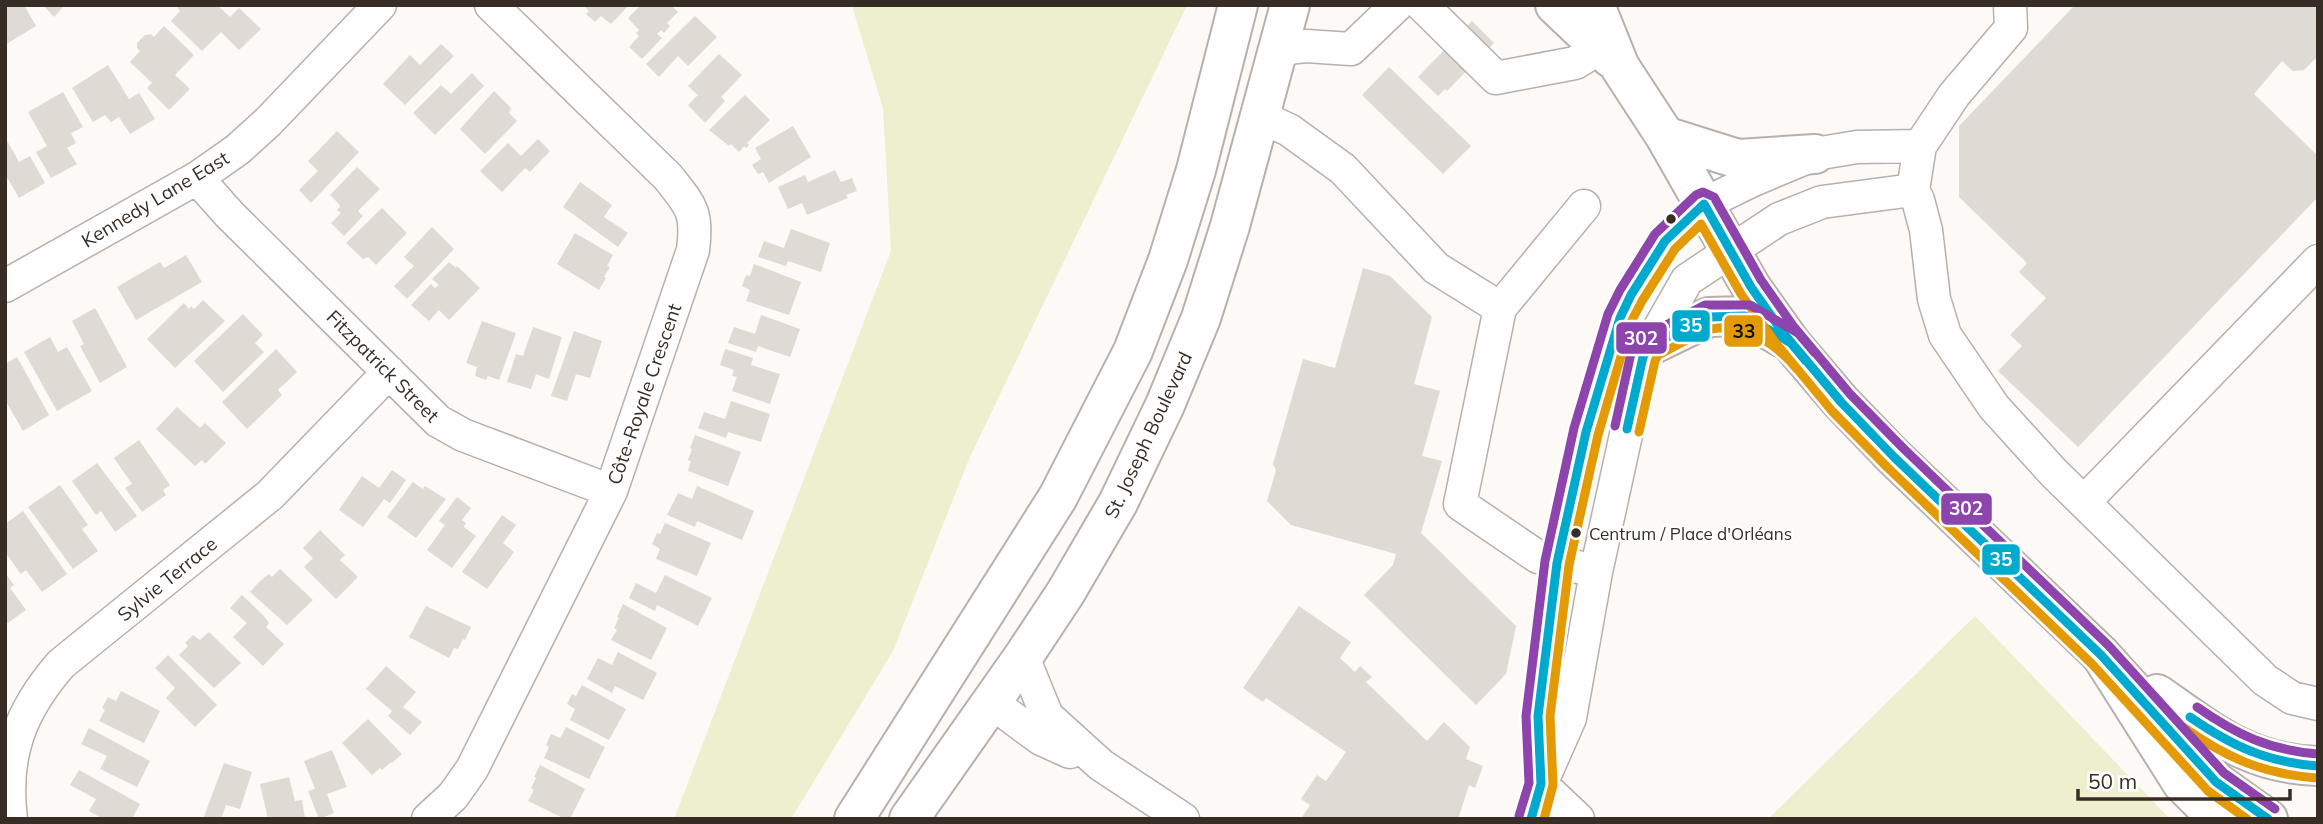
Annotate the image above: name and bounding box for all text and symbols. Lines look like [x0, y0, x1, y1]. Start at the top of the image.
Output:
street label: Kennedy Lane East [77, 145, 233, 253]
unlabelled marker [1664, 212, 1678, 226]
street label: Côte-Royale Crescent [602, 300, 686, 488]
street label: Fitzpatrick Street [322, 305, 445, 428]
line badge: 35 [1671, 309, 1711, 343]
text: 35 [1680, 313, 1702, 337]
line badge: 33 [1723, 314, 1764, 348]
text: 33 [1733, 319, 1755, 343]
line badge: 302 [1615, 321, 1668, 355]
text: 302 [1624, 326, 1658, 350]
street label: St. Joseph Boulevard [1099, 348, 1197, 522]
line badge: 302 [1940, 492, 1993, 526]
text: 302 [1949, 496, 1983, 520]
place label: Centrum / Place d'Orléans [1589, 523, 1792, 544]
marker: Centrum / Place d'Orléans [1569, 526, 1583, 540]
street label: Sylvie Terrace [112, 532, 222, 626]
line badge: 35 [1981, 543, 2021, 576]
text: 35 [1990, 547, 2012, 571]
scale bar [2078, 758, 2290, 802]
text: 50 m [2088, 768, 2137, 794]

